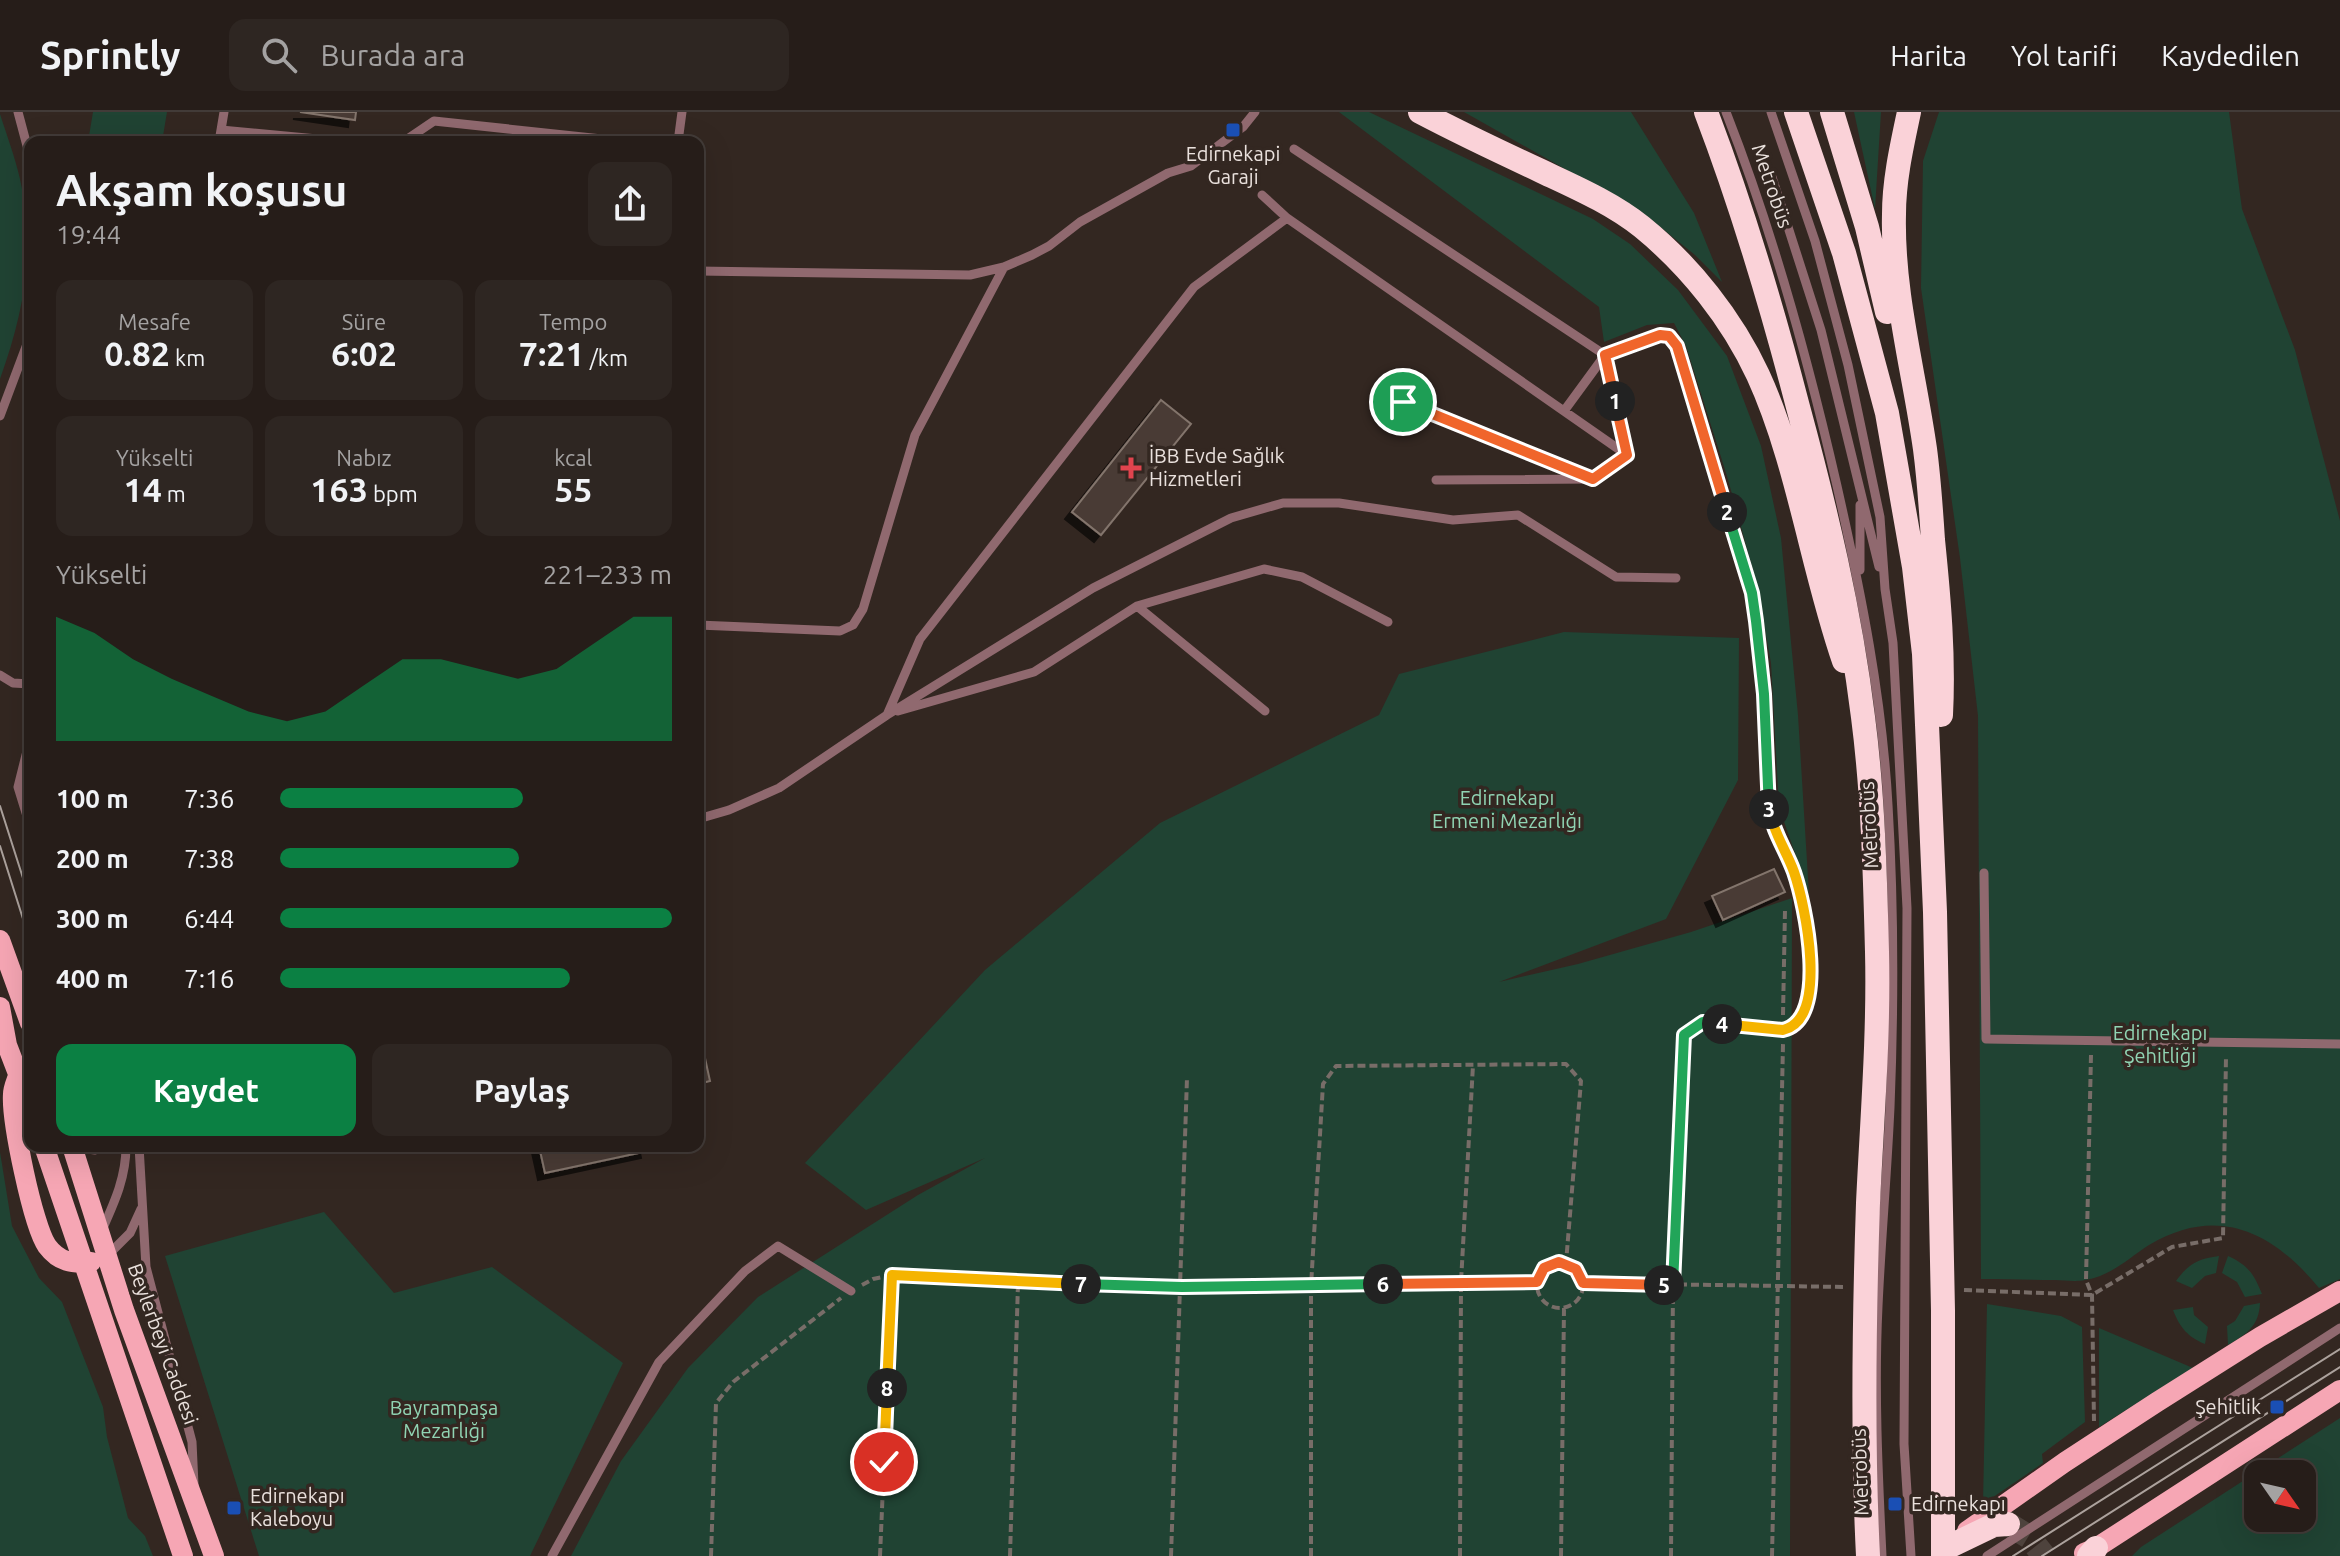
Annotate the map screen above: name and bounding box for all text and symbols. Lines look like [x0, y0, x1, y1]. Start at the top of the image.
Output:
search box [229, 19, 789, 91]
icon: search [257, 33, 301, 77]
text: Sprintly [40, 34, 181, 76]
text: Burada ara [321, 38, 465, 72]
text: Harita [1890, 40, 1967, 71]
text: Yol tarifi [2011, 40, 2117, 71]
text: Kaydedilen [2161, 40, 2300, 71]
marker: Edirnekapi Garaji [1224, 121, 1242, 139]
street label: Metrobüs [1747, 141, 1798, 231]
place label: Edirnekapi Garaji [1186, 142, 1280, 188]
button: share [588, 162, 672, 246]
text: Akşam koşusu [56, 165, 347, 214]
text: 19:44 [56, 220, 121, 249]
text: Mesafe [118, 309, 191, 334]
text: Süre [342, 309, 386, 334]
text: Tempo [539, 309, 607, 334]
text: 0.82 [104, 334, 170, 372]
text: 6:02 [331, 334, 397, 372]
text: 7:21 [519, 334, 585, 372]
text: km [170, 345, 205, 370]
text: /km [585, 345, 628, 370]
pin [1369, 368, 1437, 436]
icon: arrive [1381, 380, 1425, 424]
pin: 1 [1595, 381, 1635, 421]
text: 1 [1609, 388, 1621, 413]
place label: İBB Evde Sağlık Hizmetleri [1149, 444, 1285, 490]
text: Yükselti [116, 445, 193, 470]
text: Nabız [336, 445, 392, 470]
text: kcal [554, 445, 592, 470]
marker: İBB Evde Sağlık Hizmetleri [1120, 457, 1142, 479]
text: 14 [123, 470, 162, 508]
text: 163 [310, 470, 368, 508]
text: 55 [554, 470, 593, 508]
text: m [162, 481, 186, 506]
text: bpm [368, 481, 418, 506]
pin: 2 [1707, 492, 1747, 532]
text: 2 [1721, 499, 1733, 524]
text: Yükselti [56, 560, 147, 589]
text: 221–233 m [543, 560, 672, 589]
street label: Metrobüs [1855, 781, 1882, 869]
text: 100 m [56, 784, 129, 813]
text: 7:36 [184, 784, 234, 813]
park label: Edirnekapı Ermeni Mezarlığı [1432, 786, 1582, 832]
pin: 3 [1749, 789, 1789, 829]
text: 3 [1763, 796, 1775, 821]
text: 200 m [56, 844, 129, 873]
text: 7:38 [184, 844, 234, 873]
text: 300 m [56, 904, 129, 933]
text: 6:44 [184, 904, 234, 933]
text: 400 m [56, 964, 129, 993]
text: 7:16 [184, 964, 234, 993]
pin: 4 [1702, 1004, 1742, 1044]
text: 4 [1716, 1011, 1728, 1036]
park label: Edirnekapı Şehitliği [2113, 1021, 2207, 1067]
button: Kaydet [56, 1044, 356, 1136]
button: Paylaş [372, 1044, 672, 1136]
street label: Beylerbeyi Caddesi [124, 1260, 203, 1427]
pin: 7 [1061, 1264, 1101, 1304]
pin: 6 [1363, 1264, 1403, 1304]
pin: 5 [1644, 1265, 1684, 1305]
text: 7 [1075, 1271, 1087, 1296]
text: 6 [1377, 1271, 1389, 1296]
text: 5 [1658, 1272, 1670, 1297]
pin: 8 [867, 1368, 907, 1408]
text: 8 [881, 1375, 893, 1400]
place label: Şehitlik [2195, 1395, 2261, 1418]
park label: Bayrampaşa Mezarlığı [390, 1396, 498, 1442]
marker: Şehitlik [2268, 1398, 2286, 1416]
pin [850, 1428, 918, 1496]
street label: Metrobüs [1846, 1428, 1873, 1516]
icon: check [862, 1440, 906, 1484]
north arrow [2244, 1460, 2316, 1532]
map controls [2244, 1460, 2316, 1532]
place label: Edirnekapı Kaleboyu [250, 1484, 345, 1530]
place label: Edirnekapı [1911, 1492, 2006, 1515]
marker: Edirnekapı [1886, 1495, 1904, 1513]
marker: Edirnekapı Kaleboyu [225, 1499, 243, 1517]

